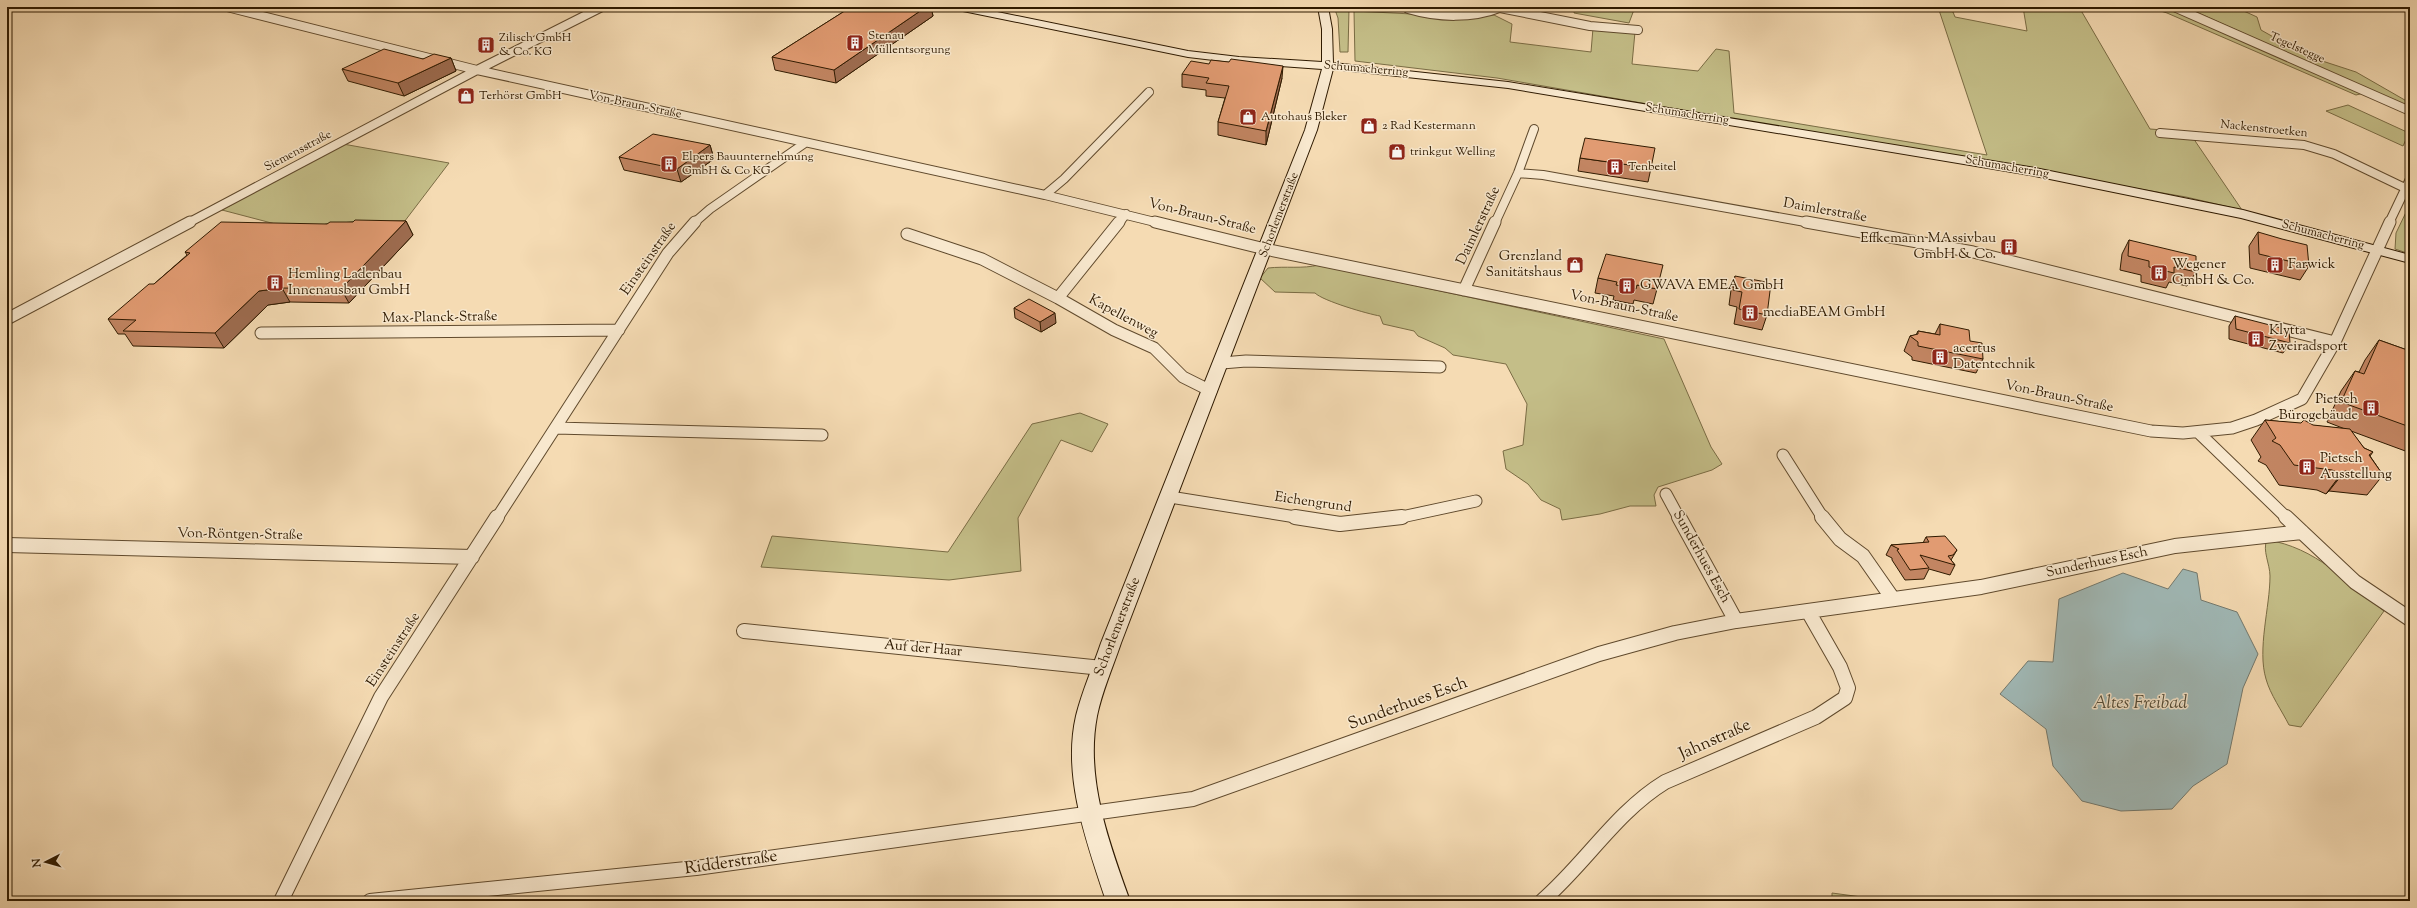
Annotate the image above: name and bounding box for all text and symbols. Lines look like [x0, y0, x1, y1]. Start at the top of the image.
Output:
place label: Stenau Müllentsorgung [868, 27, 951, 59]
street label: Tegelstegge [2266, 28, 2328, 68]
place label: Zilisch GmbH & Co. KG [499, 29, 572, 61]
building icon: Stenau Müllentsorgung [845, 33, 865, 53]
building icon: Zilisch GmbH & Co. KG [476, 35, 496, 55]
street label: Schumacherring [1323, 56, 1409, 82]
shop icon: Terhörst GmbH [456, 86, 476, 106]
street label: Von-Braun-Straße [587, 86, 684, 124]
place label: Terhörst GmbH [479, 87, 562, 105]
street label: Schumacherring [1644, 98, 1730, 130]
shop icon: Autohaus Bleker [1238, 107, 1258, 127]
place label: Autohaus Bleker [1261, 108, 1348, 126]
street label: Nackenstroetken [2219, 115, 2309, 143]
shop icon: 2 Rad Kestermann [1359, 116, 1379, 136]
place label: 2 Rad Kestermann [1382, 117, 1476, 135]
street label: Siemensstraße [261, 125, 335, 176]
shop icon: trinkgut Welling [1387, 142, 1407, 162]
place label: trinkgut Welling [1410, 143, 1496, 161]
place label: Elpers Bauunternehmung GmbH & Co KG [682, 148, 814, 180]
street label: Schumacherring [1964, 151, 2050, 183]
building icon: Elpers Bauunternehmung GmbH & Co KG [659, 154, 679, 174]
building icon: Tenbeitel [1605, 157, 1625, 177]
place label: Tenbeitel [1628, 158, 1677, 176]
street label: Schorlemerstraße [1254, 169, 1304, 260]
street label: Daimlerstraße [1452, 183, 1506, 269]
street label: Von-Braun-Straße [1146, 194, 1258, 240]
street label: Daimlerstraße [1782, 194, 1868, 228]
street label: Schumacherring [2280, 215, 2366, 255]
street label: Einsteinstraße [616, 218, 682, 300]
place label: Effkemann MAssivbau GmbH & Co. [1860, 229, 1996, 265]
building icon: Effkemann MAssivbau GmbH & Co. [1999, 237, 2019, 257]
place label: Grenzland Sanitätshaus [1486, 247, 1562, 283]
shop icon: Grenzland Sanitätshaus [1565, 255, 1585, 275]
place label: Wegener GmbH & Co. [2172, 255, 2255, 291]
building icon: Farwick [2265, 255, 2285, 275]
place label: Farwick [2288, 255, 2336, 275]
building icon: Wegener GmbH & Co. [2149, 263, 2169, 283]
place label: Hemling Ladenbau Innenausbau GmbH [288, 265, 410, 301]
building icon: Hemling Ladenbau Innenausbau GmbH [265, 273, 285, 293]
building icon: GWAVA EMEA GmbH [1617, 276, 1637, 296]
place label: GWAVA EMEA GmbH [1640, 276, 1784, 296]
street label: Von-Braun-Straße [1568, 286, 1680, 328]
street label: Kapellenweg [1085, 290, 1161, 344]
building icon: mediaBEAM GmbH [1740, 303, 1760, 323]
place label: mediaBEAM GmbH [1763, 303, 1885, 323]
street label: Max-Planck-Straße [382, 307, 498, 329]
place label: Klytta Zweiradsport [2269, 321, 2348, 357]
building icon: Klytta Zweiradsport [2246, 329, 2266, 349]
place label: acertus Datentechnik [1953, 339, 2036, 375]
building icon: acertus Datentechnik [1930, 347, 1950, 367]
street label: Von-Braun-Straße [2003, 376, 2115, 418]
place label: Pietsch Bürogebäude [2279, 390, 2358, 426]
building icon: Pietsch Bürogebäude [2361, 398, 2381, 418]
place label: Pietsch Ausstellung [2320, 449, 2392, 485]
building icon: Pietsch Ausstellung [2297, 457, 2317, 477]
street label: Eichengrund [1273, 488, 1353, 518]
street label: Sunderhues Esch [1667, 507, 1735, 607]
street label: Von-Röntgen-Straße [177, 524, 303, 546]
street label: Sunderhues Esch [2044, 542, 2150, 584]
street label: Schorlemerstraße [1090, 574, 1146, 680]
street label: Einsteinstraße [362, 609, 426, 691]
street label: Auf der Haar [883, 636, 964, 662]
street label: Sunderhues Esch [1345, 671, 1471, 737]
water label: Altes Freibad [2093, 691, 2187, 717]
street label: Jahnstraße [1674, 713, 1755, 767]
north arrow [26, 842, 66, 882]
street label: Ridderstraße [683, 845, 779, 881]
text: N [29, 858, 46, 869]

